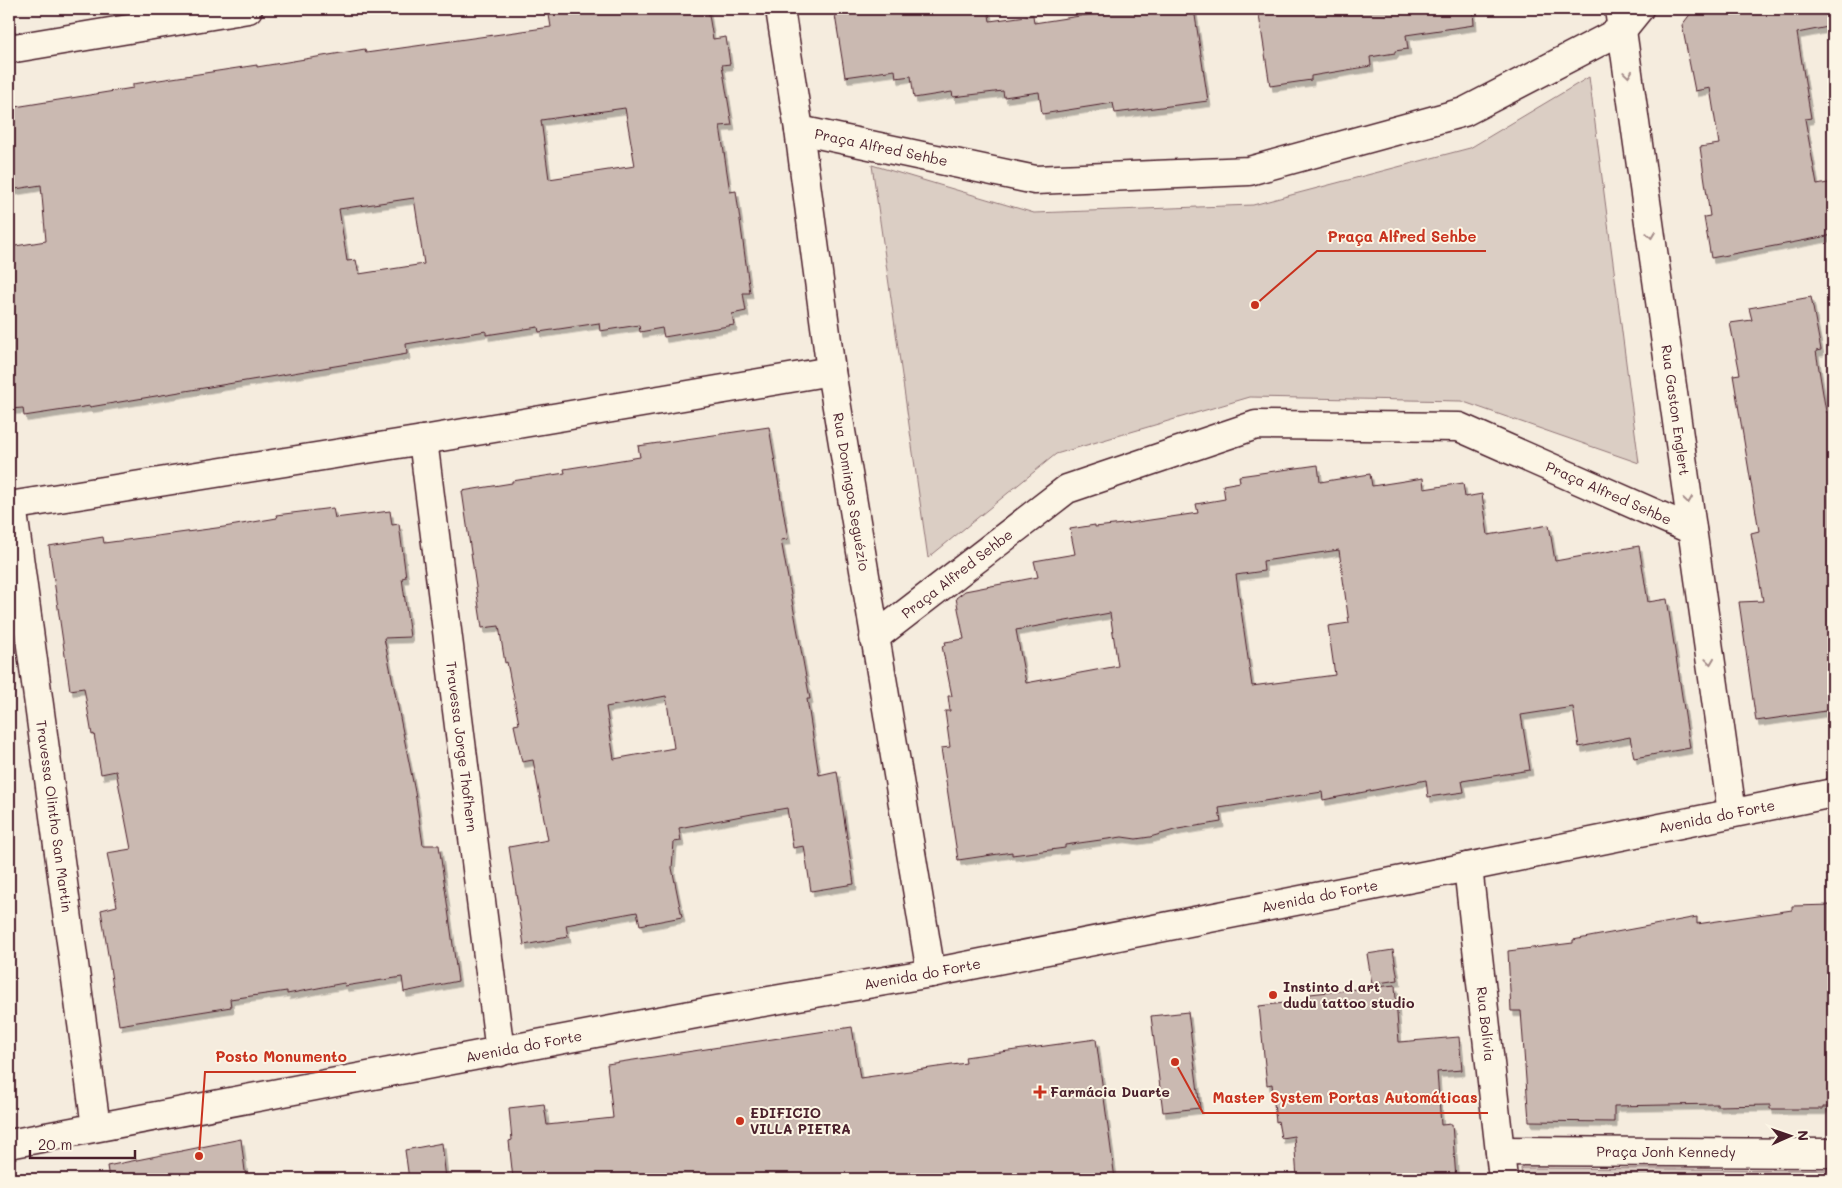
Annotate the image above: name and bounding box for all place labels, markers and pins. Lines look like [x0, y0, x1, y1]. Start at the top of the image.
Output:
callout: Praça Alfred Sehbe [1317, 221, 1486, 251]
place label: Instinto d art dudu tattoo studio [1283, 977, 1415, 1012]
marker: Instinto d art dudu tattoo studio [1267, 989, 1279, 1001]
callout: Posto Monumento [205, 1042, 356, 1072]
place label: Farmácia Duarte [1050, 1082, 1170, 1101]
callout: Master System Portas Automáticas [1203, 1083, 1488, 1113]
marker: Farmácia Duarte [1034, 1086, 1046, 1098]
place label: EDIFICIO VILLA PIETRA [750, 1103, 851, 1138]
marker: EDIFICIO VILLA PIETRA [734, 1115, 746, 1127]

